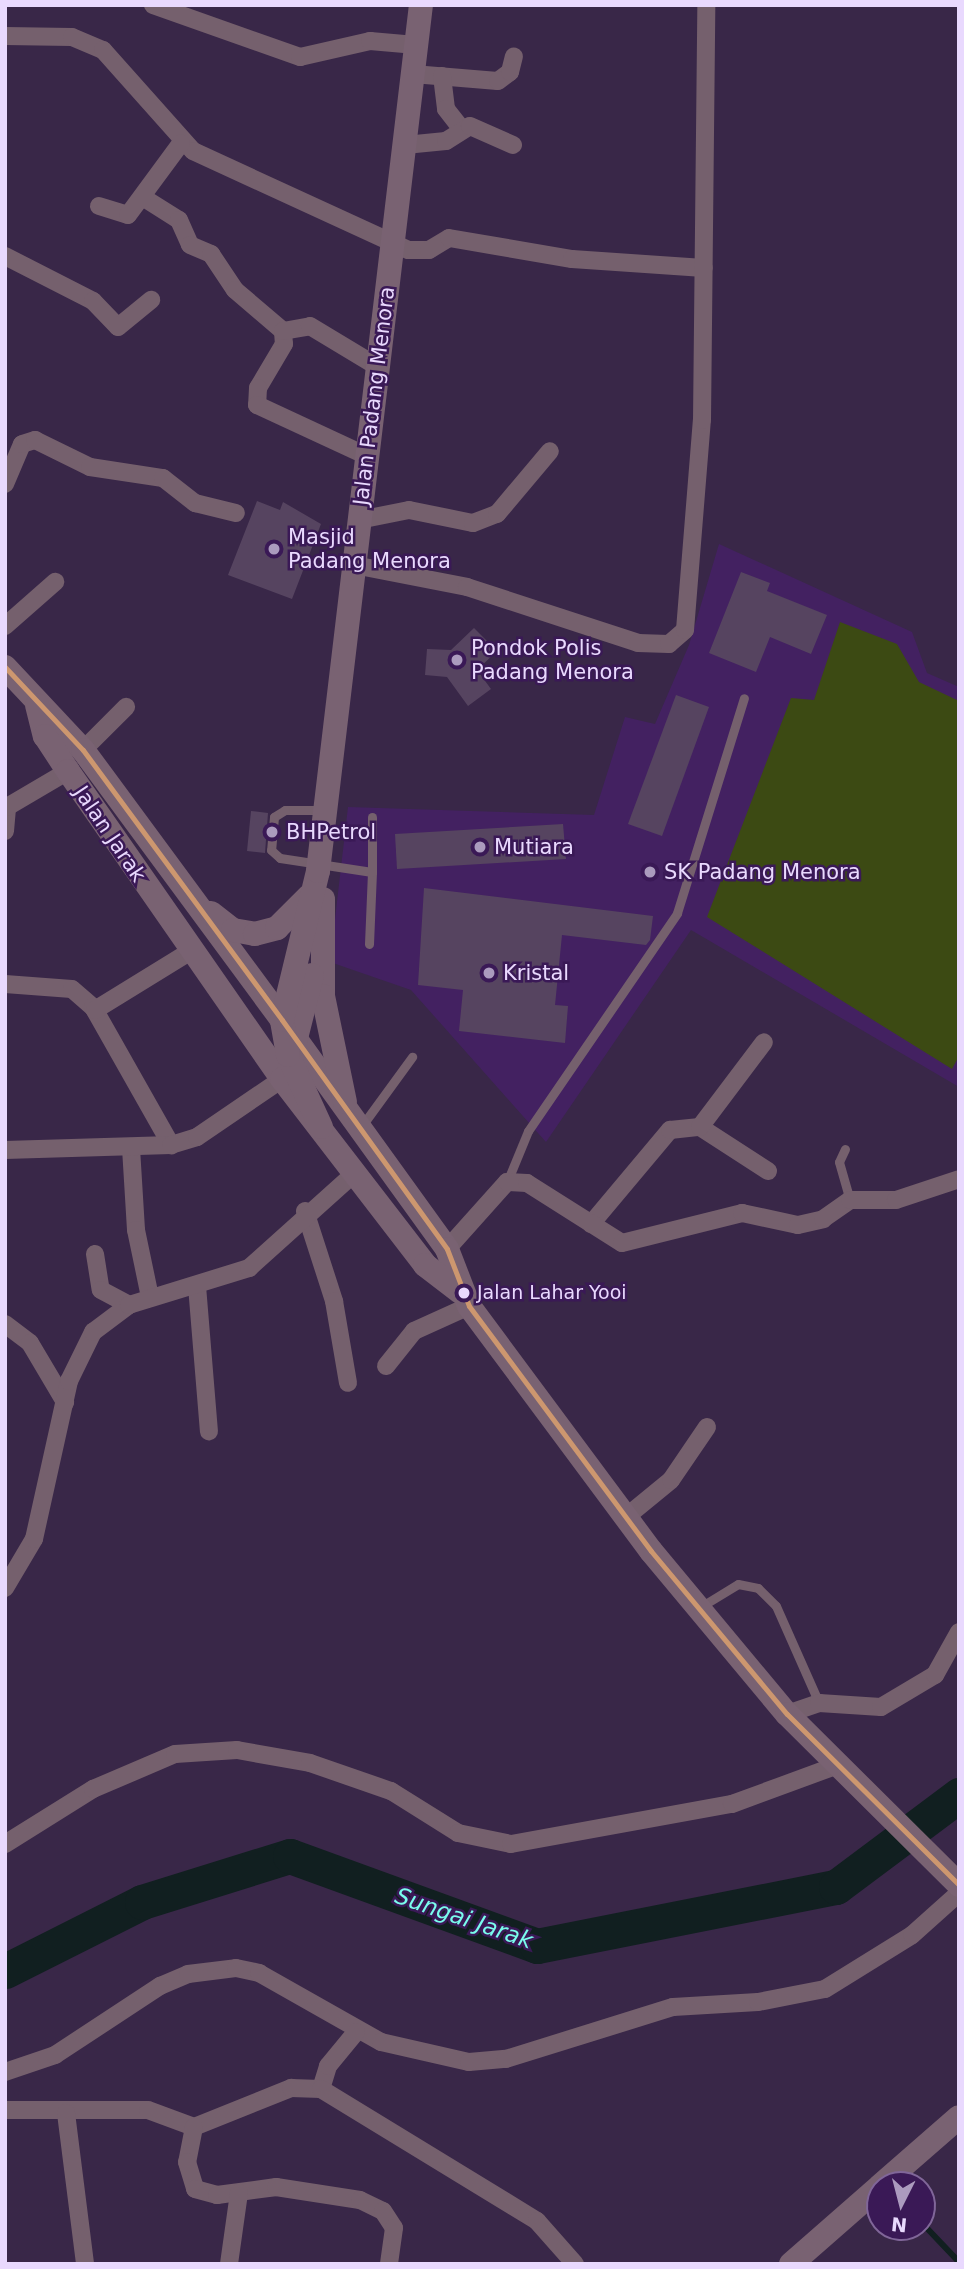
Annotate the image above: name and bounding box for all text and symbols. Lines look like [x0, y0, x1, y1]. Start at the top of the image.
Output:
street label: Jalan Padang Menora [348, 285, 400, 507]
place label: Masjid Padang Menora [288, 524, 451, 574]
marker: Masjid Padang Menora [266, 541, 282, 557]
place label: Pondok Polis Padang Menora [471, 635, 634, 685]
marker: Pondok Polis Padang Menora [449, 652, 465, 668]
street label: Jalan Jarak [69, 781, 151, 887]
place label: BHPetrol [286, 819, 376, 845]
marker: BHPetrol [264, 824, 280, 840]
place label: Mutiara [494, 834, 574, 860]
marker: Mutiara [472, 839, 488, 855]
place label: SK Padang Menora [664, 859, 861, 885]
marker: SK Padang Menora [642, 864, 658, 880]
place label: Kristal [503, 960, 569, 986]
marker: Kristal [481, 965, 497, 981]
place label: Jalan Lahar Yooi [477, 1282, 627, 1304]
marker: Jalan Lahar Yooi [457, 1286, 471, 1300]
water label: Sungai Jarak [391, 1882, 537, 1954]
north arrow [866, 2171, 936, 2241]
text: N [890, 2213, 908, 2237]

